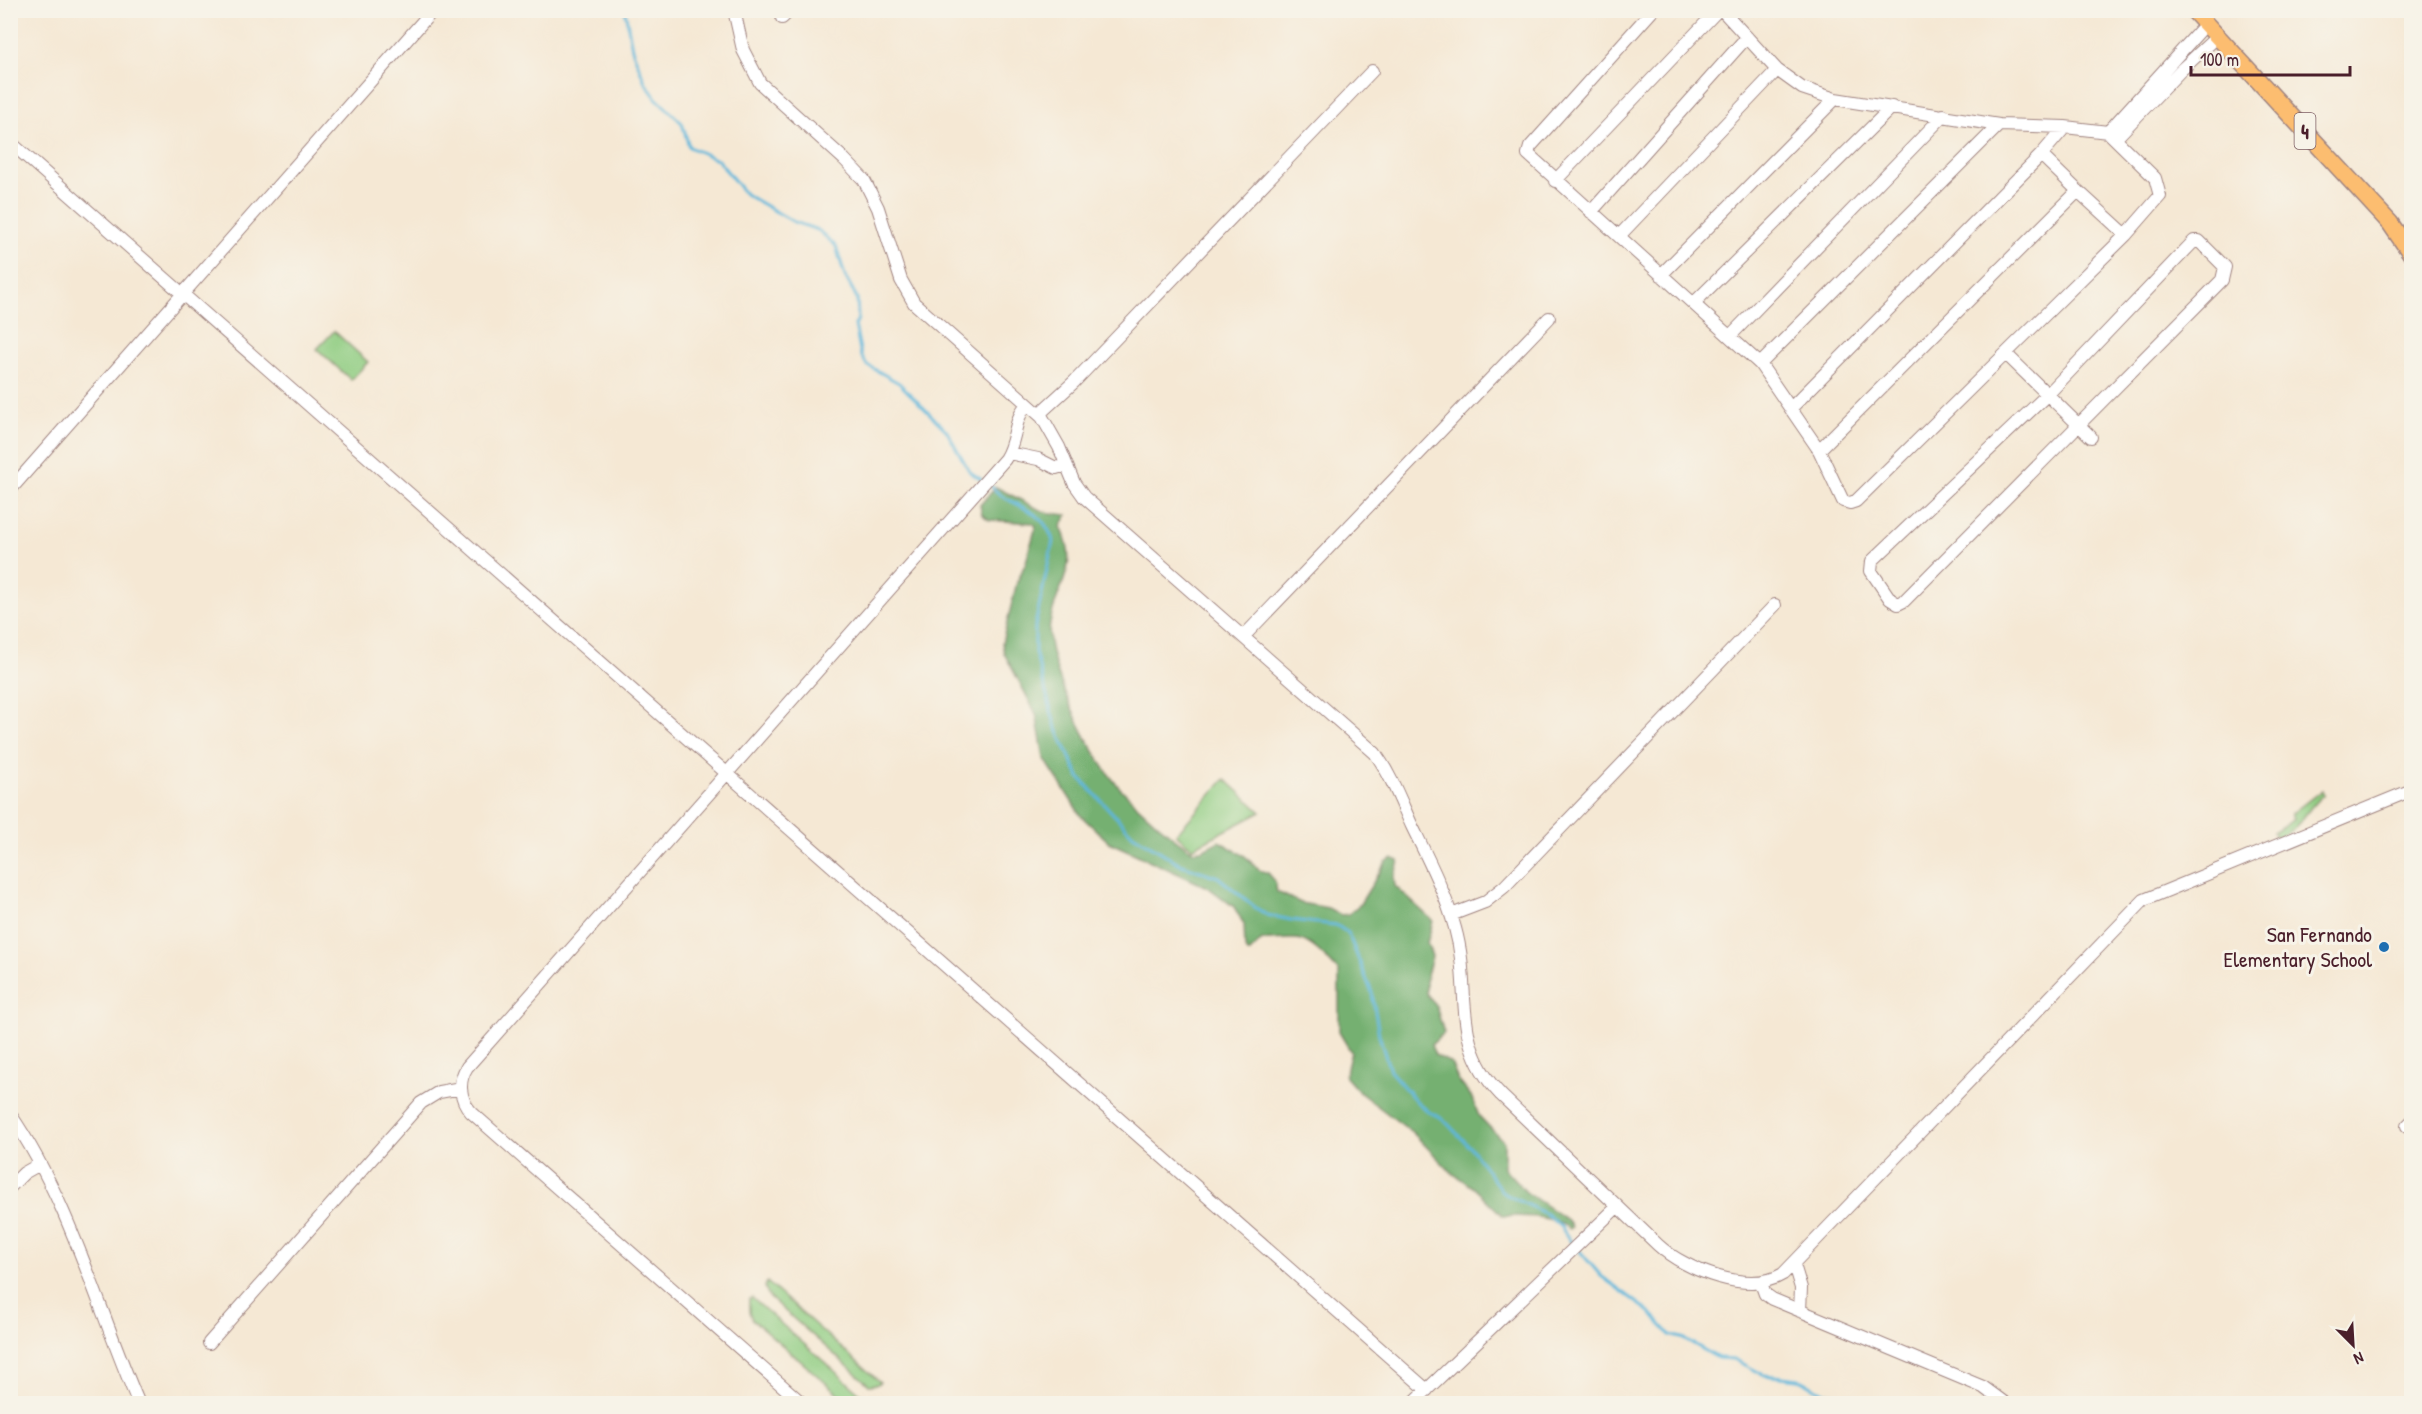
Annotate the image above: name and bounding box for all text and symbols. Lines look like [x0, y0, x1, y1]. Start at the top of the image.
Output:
scale bar [2191, 39, 2350, 77]
text: 100 m [2200, 47, 2239, 72]
road number: 4 [2294, 113, 2316, 149]
place label: San Fernando Elementary School [2224, 919, 2372, 974]
marker: San Fernando Elementary School [2377, 940, 2391, 954]
north arrow [2323, 1315, 2383, 1375]
text: N [2350, 1347, 2367, 1371]

